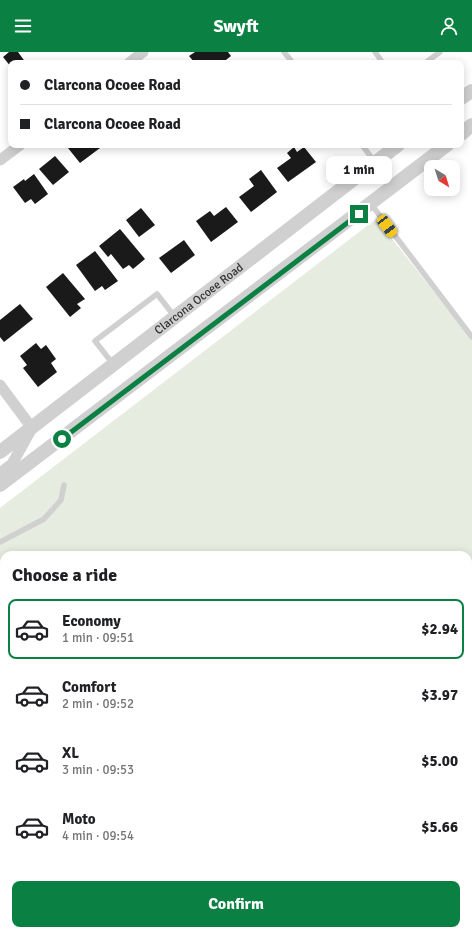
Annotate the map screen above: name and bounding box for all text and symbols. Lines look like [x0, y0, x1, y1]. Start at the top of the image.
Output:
icon: menu [12, 15, 34, 37]
text: Swyft [213, 15, 259, 37]
icon: person [438, 15, 460, 37]
text: Clarcona Ocoee Road [44, 76, 181, 94]
text: Clarcona Ocoee Road [44, 115, 181, 133]
callout: 1 min [326, 156, 392, 184]
north arrow [424, 160, 460, 196]
map controls [424, 160, 460, 196]
text: 1 min [343, 162, 375, 178]
route end [350, 205, 368, 223]
car [375, 213, 399, 239]
street label: Clarcona Ocoee Road [151, 260, 246, 338]
route start [53, 430, 71, 448]
text: Choose a ride [12, 564, 117, 586]
icon: car [14, 611, 50, 647]
text: Economy [62, 612, 121, 630]
text: $2.94 [421, 620, 458, 638]
text: 1 min · 09:51 [62, 630, 134, 646]
icon: car [14, 677, 50, 713]
text: Comfort [62, 678, 116, 696]
text: $3.97 [421, 686, 458, 704]
text: 2 min · 09:52 [62, 696, 134, 712]
icon: car [14, 743, 50, 779]
text: XL [62, 744, 79, 762]
text: $5.00 [421, 752, 458, 770]
text: 3 min · 09:53 [62, 762, 134, 778]
icon: car [14, 809, 50, 845]
text: Moto [62, 810, 96, 828]
text: $5.66 [421, 818, 458, 836]
text: 4 min · 09:54 [62, 828, 134, 844]
button: Confirm [12, 881, 460, 927]

